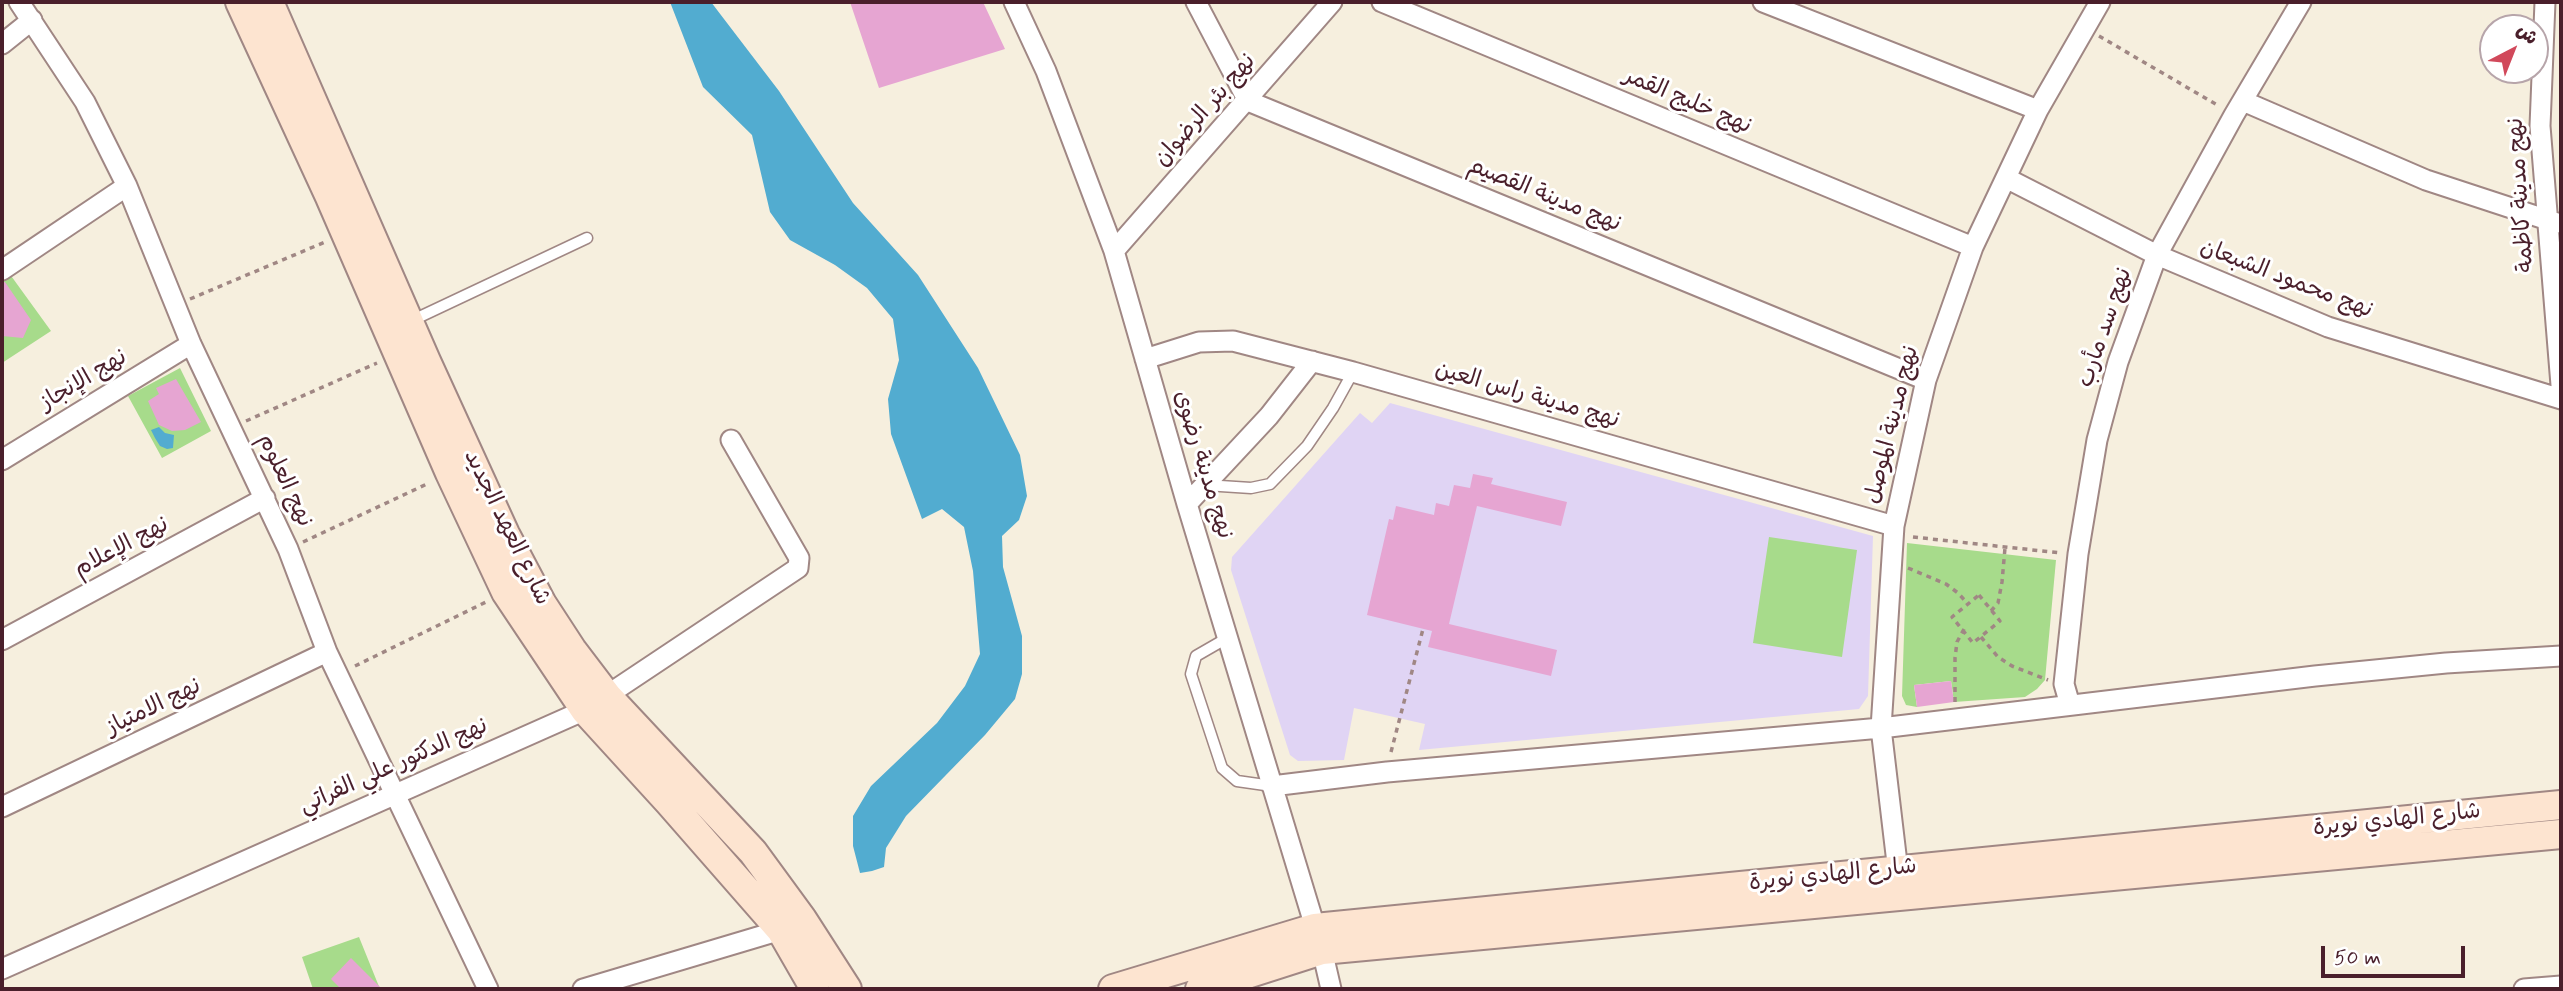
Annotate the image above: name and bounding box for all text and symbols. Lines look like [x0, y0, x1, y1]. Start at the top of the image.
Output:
north arrow [2479, 14, 2549, 84]
text: ش [2511, 18, 2543, 51]
street label: نهج بئر الرضوان [1149, 49, 1263, 173]
street label: نهج خليج القمر [1619, 63, 1755, 141]
street label: نهج مدينة كاظمة [2503, 117, 2541, 273]
street label: نهج مدينة القصيم [1463, 153, 1625, 239]
street label: نهج محمود الشبعان [2196, 234, 2376, 326]
street label: نهج سد مأرب [2073, 265, 2139, 391]
street label: نهج مدينة الموصل [1860, 343, 1926, 507]
street label: نهج الإنجاز [35, 344, 133, 418]
street label: نهج مدينة راس العين [1432, 356, 1622, 436]
street label: نهج مدينة رضوى [1166, 387, 1238, 543]
street label: نهج العلوم [251, 430, 317, 532]
street label: شارع العهد الجديد [456, 446, 556, 610]
street label: نهج الإعلام [70, 512, 174, 584]
street label: نهج الامتياز [102, 673, 206, 743]
street label: نهج الدكتور علي الفراتي [295, 713, 493, 821]
street label: شارع الهادي نويرة [2312, 798, 2482, 844]
street label: شارع الهادي نويرة [1748, 853, 1918, 899]
scale bar [2325, 932, 2468, 976]
text: 50 m [2334, 944, 2381, 972]

